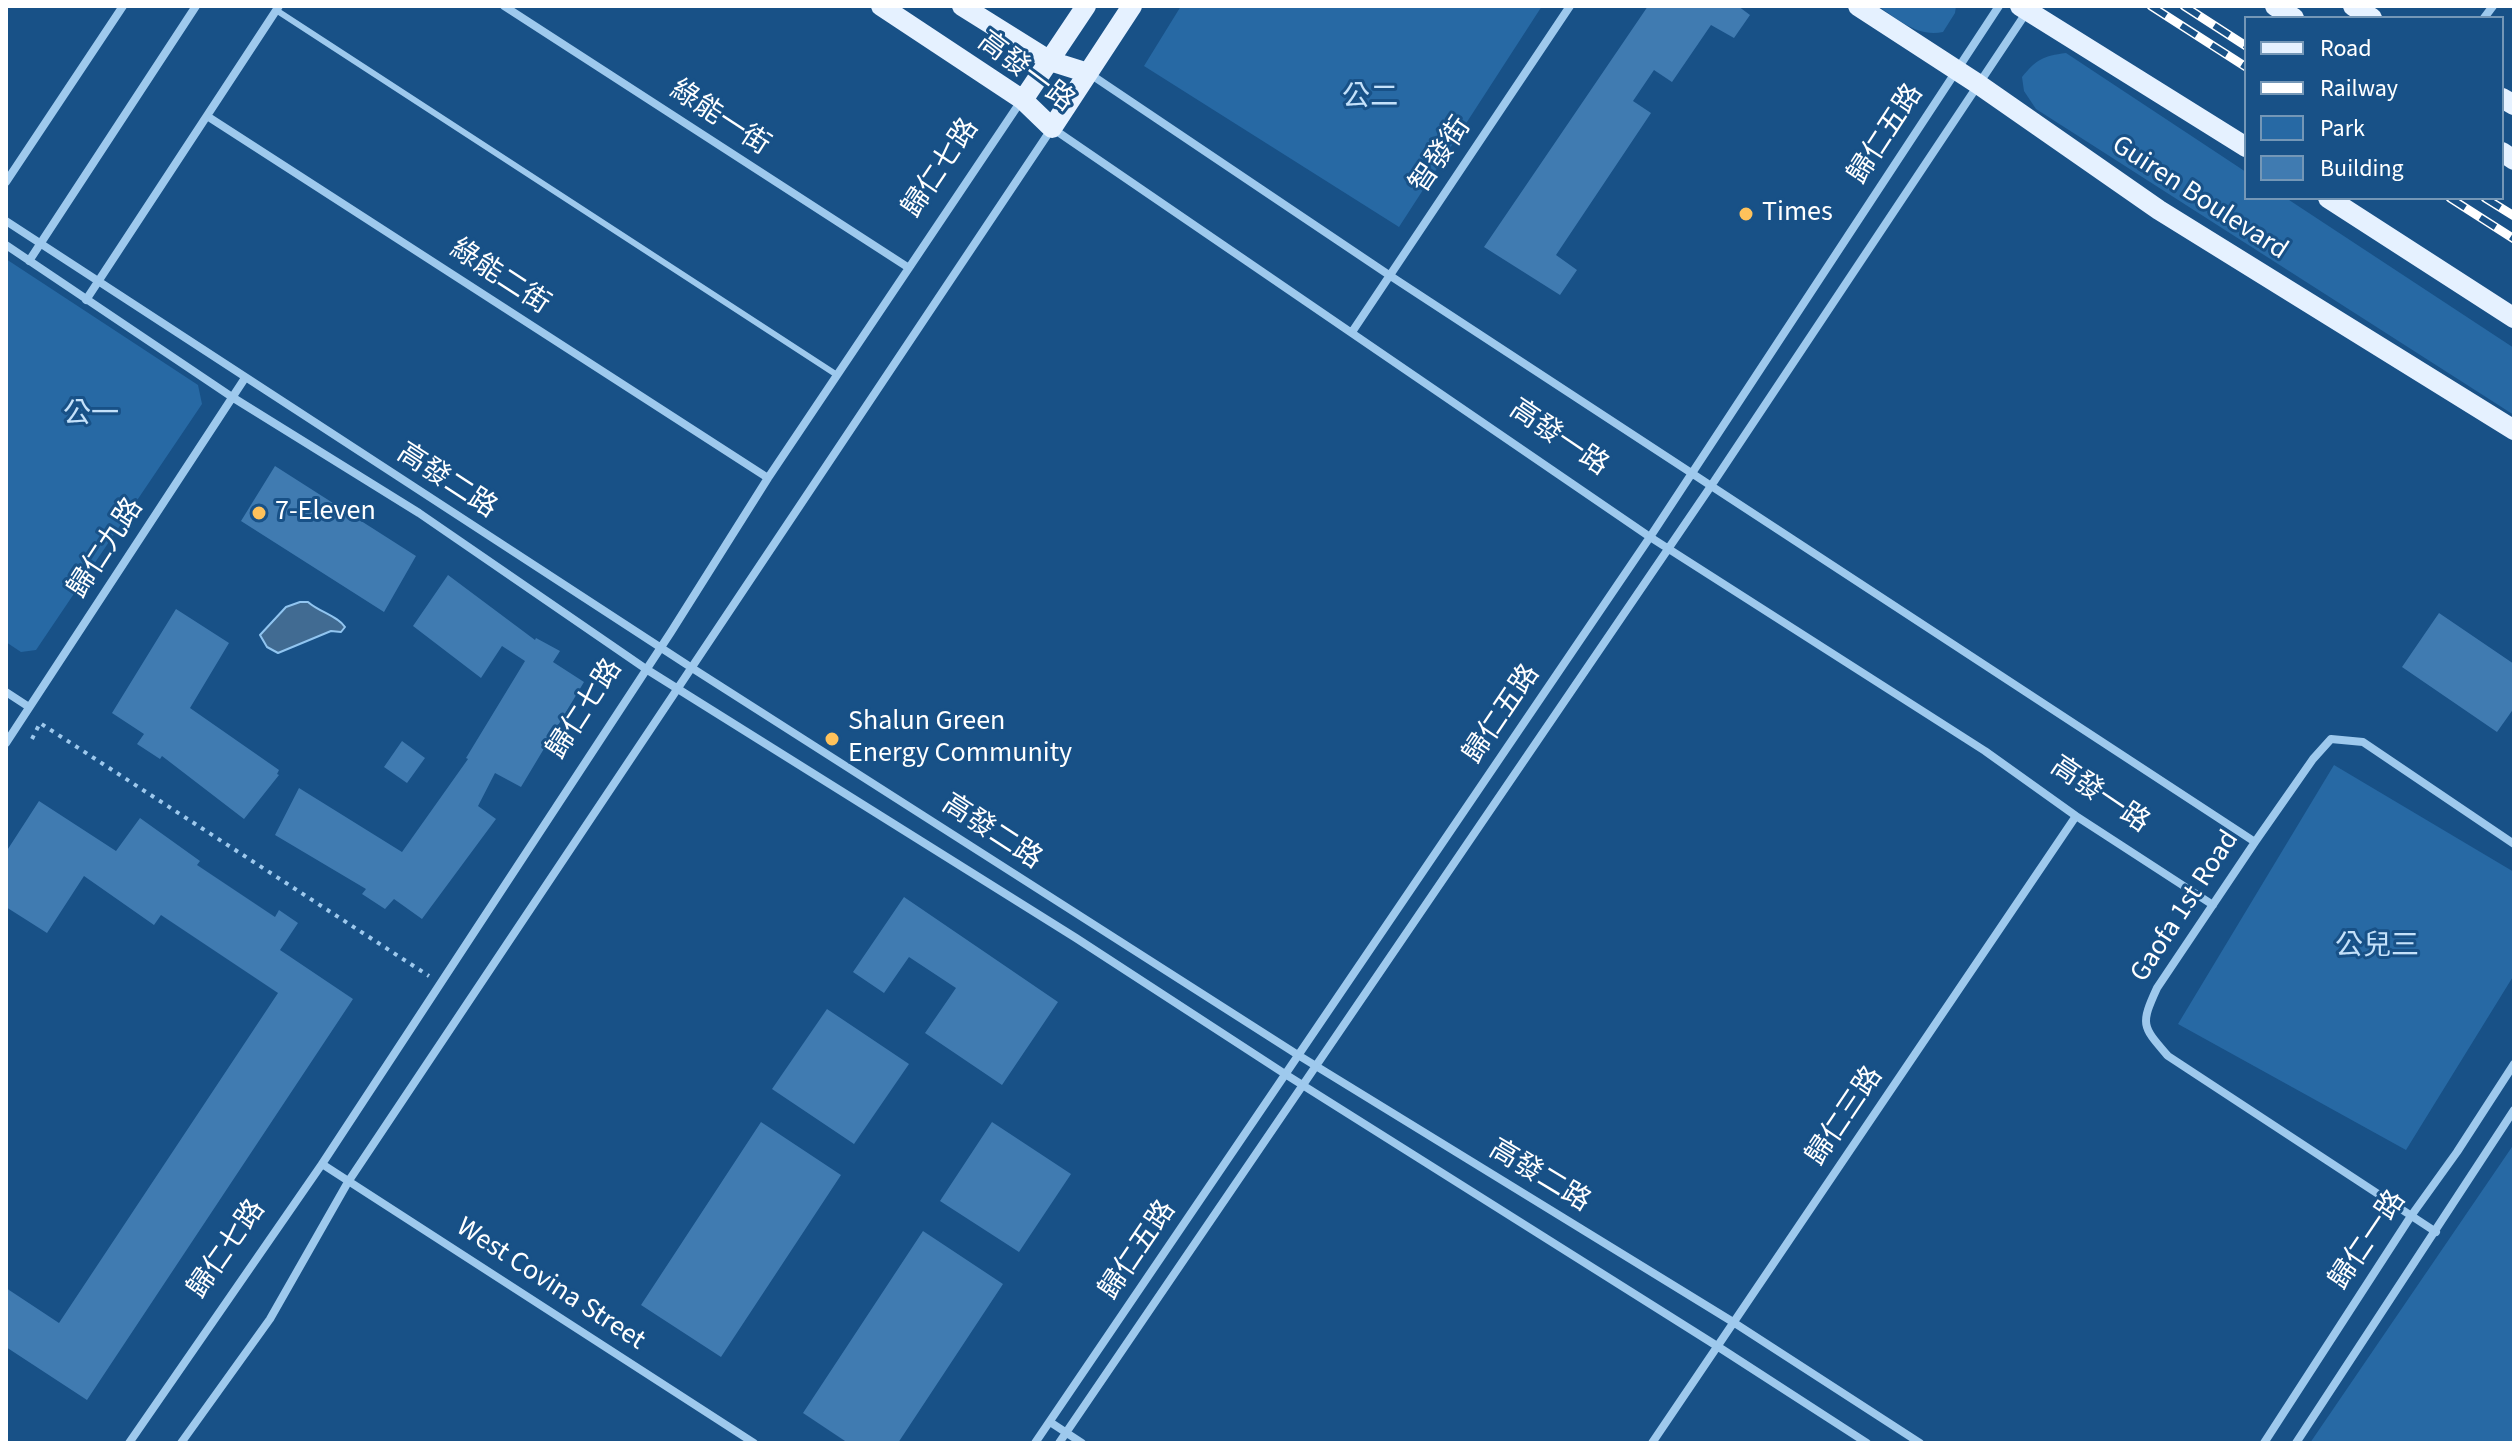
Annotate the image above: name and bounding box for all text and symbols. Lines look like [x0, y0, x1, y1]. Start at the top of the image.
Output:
legend [2244, 16, 2504, 200]
street label: 高發一路 [970, 26, 1080, 120]
text: Road [2320, 31, 2372, 66]
text: Railway [2320, 71, 2398, 106]
street label: 綠能一街 [663, 74, 775, 164]
street label: 歸仁五路 [1842, 79, 1932, 191]
park label: 公二 [1342, 82, 1398, 116]
text: Park [2320, 111, 2365, 146]
street label: 智發街 [1405, 112, 1479, 200]
street label: 歸仁七路 [897, 113, 987, 225]
street label: Guiren Boulevard [2105, 130, 2293, 268]
text: Building [2320, 151, 2404, 186]
place label: Times [1762, 197, 1833, 231]
marker: Times [1737, 205, 1755, 223]
street label: 綠能二街 [443, 233, 555, 323]
street label: 高發一路 [1502, 394, 1614, 484]
park label: 公一 [63, 399, 119, 433]
street label: 高發二路 [390, 437, 502, 527]
street label: 歸仁九路 [62, 493, 152, 605]
place label: 7-Eleven [275, 496, 376, 530]
marker: 7-Eleven [250, 504, 268, 522]
street label: 歸仁七路 [541, 654, 631, 766]
street label: 歸仁五路 [1458, 659, 1548, 771]
place label: Shalun Green Energy Community [848, 706, 1072, 772]
marker: Shalun Green Energy Community [823, 730, 841, 748]
street label: 高發一路 [2043, 751, 2155, 841]
street label: 高發二路 [935, 788, 1047, 878]
street label: Gaofa 1st Road [2125, 825, 2247, 989]
park label: 公兒三 [2335, 931, 2419, 965]
street label: 歸仁三路 [1801, 1061, 1891, 1173]
street label: 高發二路 [1482, 1134, 1596, 1220]
street label: 歸仁一路 [2324, 1185, 2414, 1297]
street label: 歸仁七路 [182, 1194, 274, 1306]
street label: 歸仁五路 [1094, 1195, 1184, 1307]
street label: West Covina Street [449, 1211, 651, 1359]

